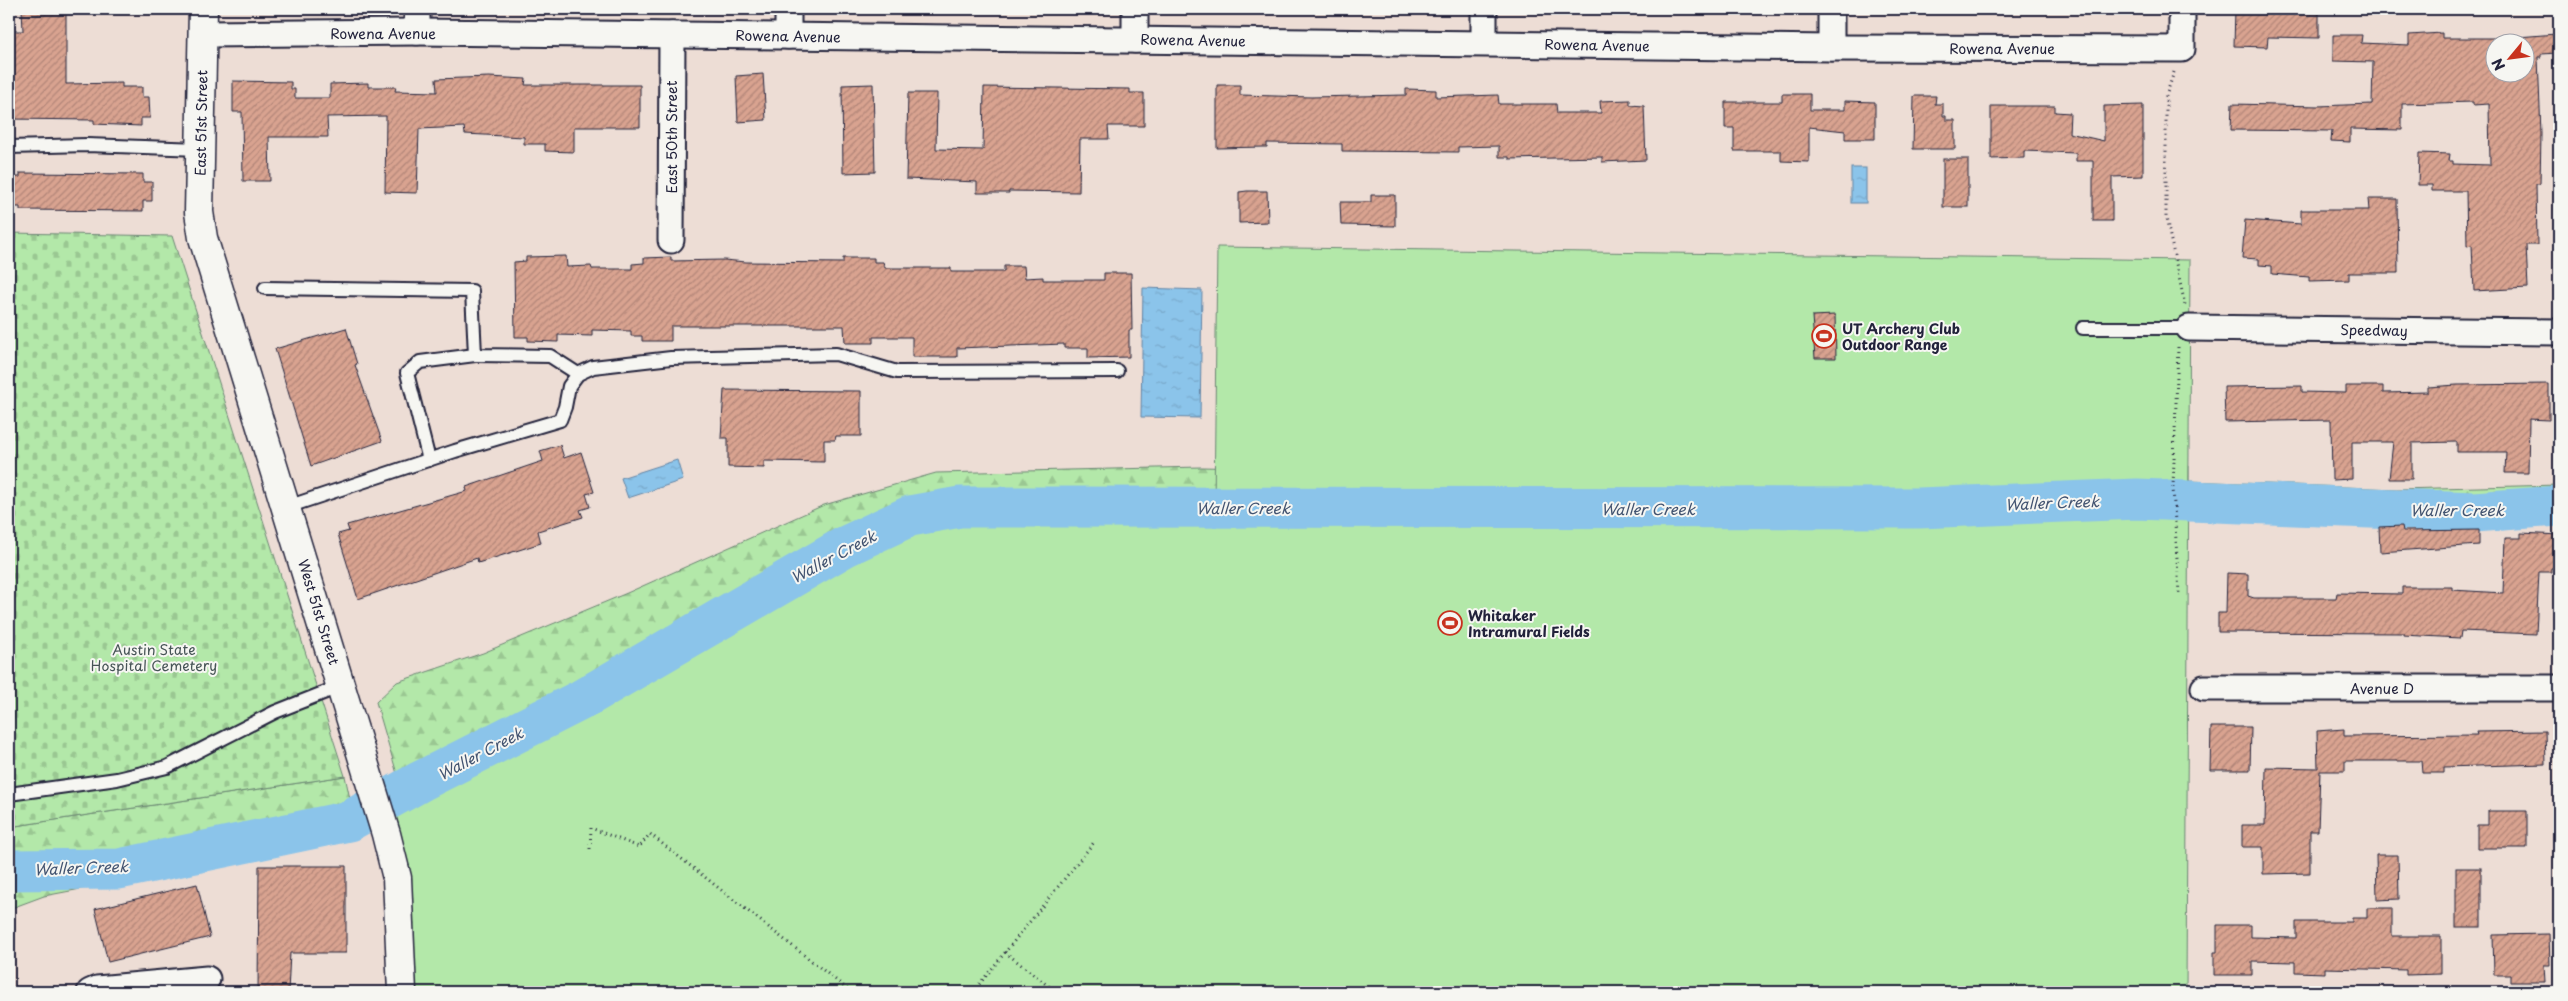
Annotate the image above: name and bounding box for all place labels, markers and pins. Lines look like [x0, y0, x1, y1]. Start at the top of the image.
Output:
place label: UT Archery Club Outdoor Range [1842, 318, 1960, 355]
sports icon: UT Archery Club Outdoor Range [1811, 323, 1837, 349]
place label: Whitaker Intramural Fields [1468, 605, 1590, 642]
sports icon: Whitaker Intramural Fields [1437, 610, 1463, 636]

